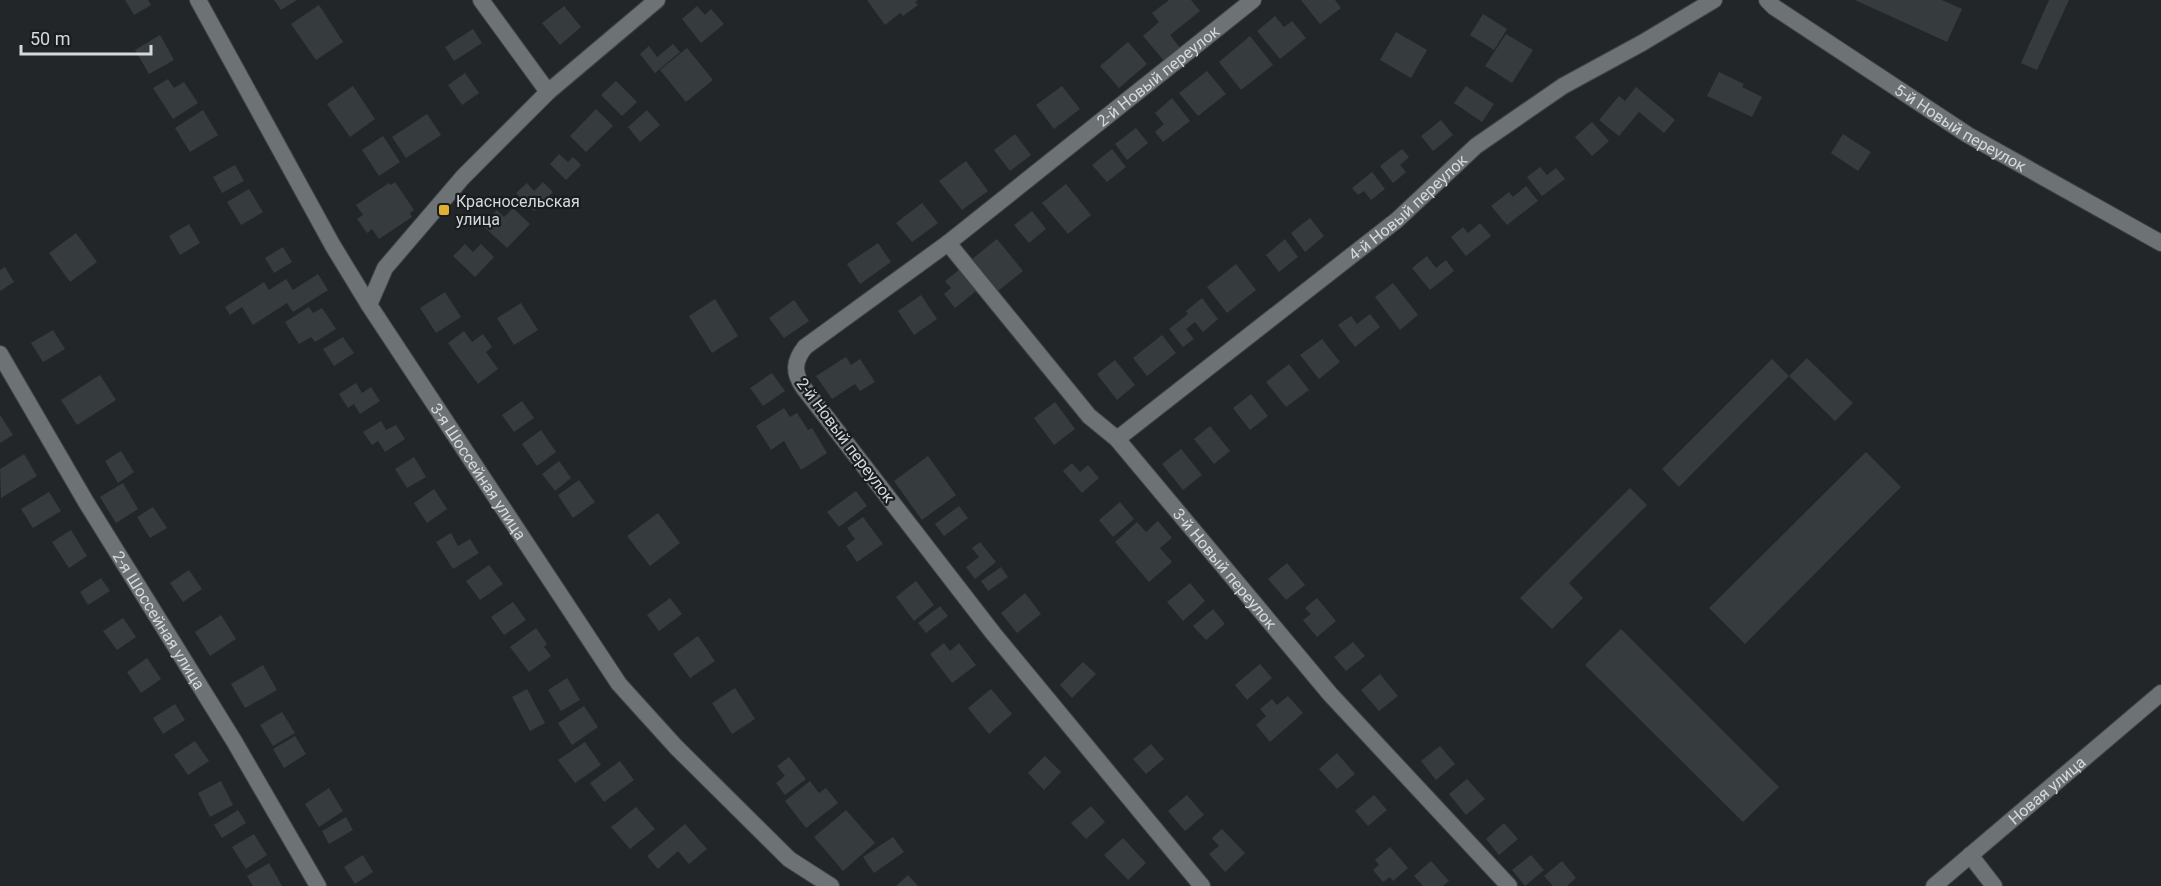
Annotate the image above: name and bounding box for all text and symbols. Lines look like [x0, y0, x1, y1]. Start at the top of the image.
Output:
scale bar [21, 18, 152, 56]
street label: 2-й Новый переулок [1093, 21, 1224, 131]
text: 50 m [30, 28, 70, 49]
street label: 5-й Новый переулок [1891, 80, 2030, 176]
street label: 4-й Новый переулок [1345, 150, 1471, 264]
place label: Красносельская улица [456, 192, 580, 229]
marker: Красносельская улица [437, 203, 451, 217]
street label: 2-й Новый переулок [792, 374, 899, 507]
street label: 3-я Шоссейная улица [426, 400, 530, 543]
street label: 3-й Новый переулок [1169, 505, 1281, 633]
street label: 2-я Шоссейная улица [109, 548, 209, 693]
street label: Новая улица [2005, 752, 2089, 829]

